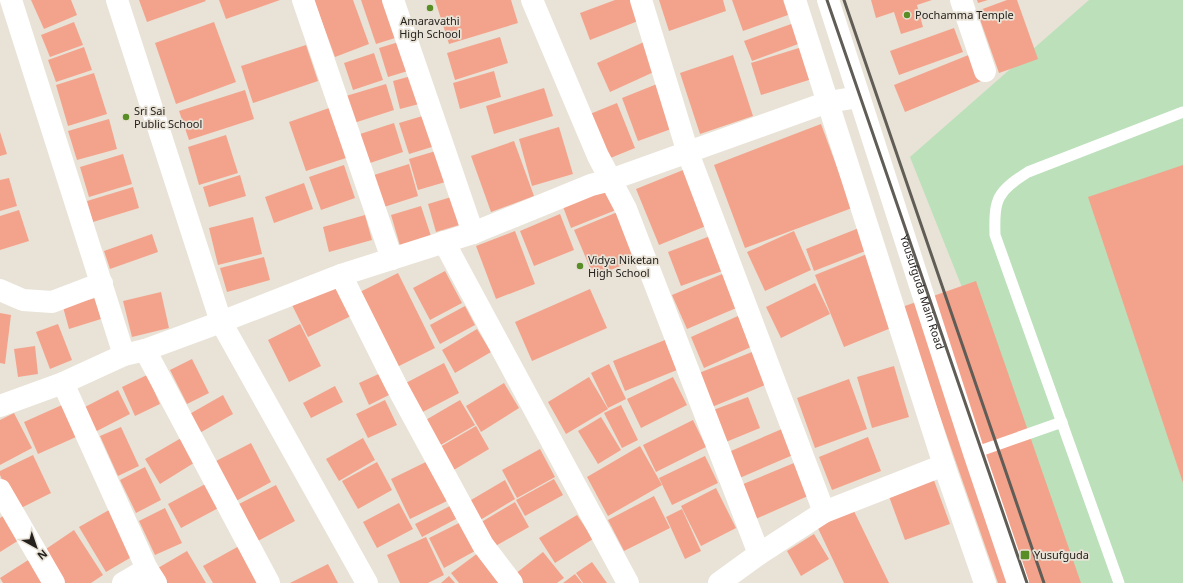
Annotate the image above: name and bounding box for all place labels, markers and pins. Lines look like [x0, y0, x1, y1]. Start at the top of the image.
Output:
marker: Amaravathi High School [425, 3, 435, 13]
place label: Pochamma Temple [915, 7, 1014, 22]
marker: Pochamma Temple [902, 10, 912, 20]
place label: Amaravathi High School [399, 13, 461, 41]
place label: Sri Sai Public School [134, 103, 202, 131]
marker: Sri Sai Public School [121, 112, 131, 122]
place label: Vidya Niketan High School [588, 252, 659, 280]
marker: Vidya Niketan High School [575, 261, 585, 271]
place label: Yusufguda [1034, 547, 1089, 562]
marker: Yusufguda [1019, 549, 1031, 561]

